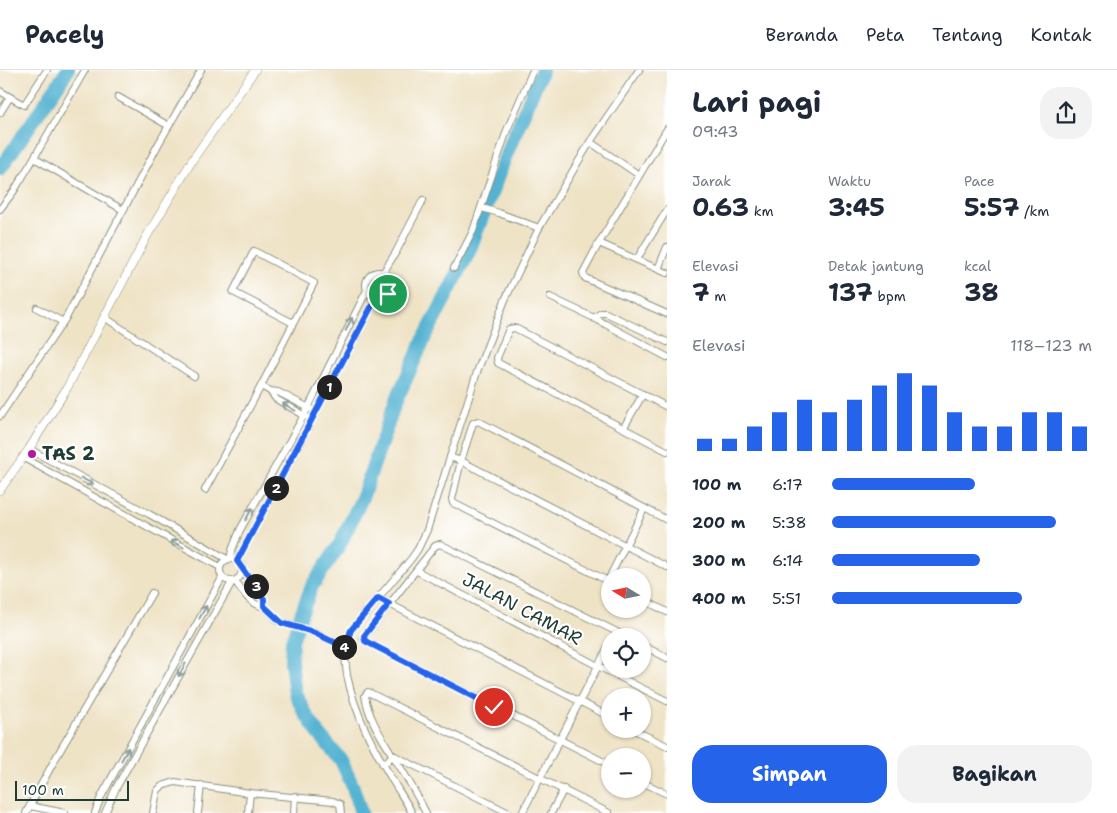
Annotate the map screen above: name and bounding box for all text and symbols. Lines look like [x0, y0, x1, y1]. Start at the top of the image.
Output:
text: Pacely [25, 19, 104, 51]
text: Beranda [766, 23, 838, 47]
text: Peta [866, 23, 904, 47]
text: Tentang [932, 23, 1003, 47]
text: Kontak [1031, 23, 1092, 47]
text: Lari pagi [692, 83, 821, 121]
button: share [1040, 87, 1092, 139]
text: 09:43 [692, 121, 738, 142]
text: Jarak [692, 172, 731, 190]
text: Waktu [828, 172, 871, 190]
text: Pace [964, 172, 995, 190]
text: 0.63 [692, 190, 749, 224]
text: 3:45 [828, 190, 885, 224]
text: 5:57 [964, 190, 1020, 224]
text: km [749, 202, 774, 220]
text: /km [1020, 202, 1049, 220]
text: Elevasi [692, 257, 739, 275]
text: Detak jantung [828, 257, 924, 275]
text: kcal [964, 257, 991, 275]
pin [367, 273, 409, 315]
text: 7 [692, 275, 710, 309]
text: 137 [828, 275, 873, 309]
text: 38 [964, 275, 999, 309]
icon: arrive [374, 280, 402, 308]
text: m [710, 287, 726, 305]
text: bpm [873, 287, 906, 305]
one-way arrow [345, 317, 355, 332]
text: Elevasi [692, 335, 746, 356]
text: 118–123 m [1010, 335, 1092, 356]
pin: 1 [316, 374, 342, 400]
text: 1 [326, 378, 333, 396]
one-way arrow [282, 402, 297, 412]
place label: TAS 2 [42, 442, 95, 466]
marker: TAS 2 [26, 448, 38, 460]
text: 100 m [692, 474, 741, 495]
text: 6:17 [772, 474, 803, 495]
one-way arrow [80, 476, 94, 486]
pin: 2 [264, 476, 288, 500]
text: 2 [272, 479, 281, 497]
one-way arrow [244, 507, 254, 522]
text: 200 m [692, 512, 745, 533]
text: 5:38 [772, 512, 807, 533]
one-way arrow [170, 539, 185, 548]
text: 300 m [692, 550, 746, 571]
text: 6:14 [772, 550, 803, 571]
street label: JALAN CAMAR [458, 567, 586, 651]
north arrow [601, 568, 651, 618]
map controls [601, 568, 651, 798]
pin: 3 [244, 574, 268, 598]
text: 3 [252, 577, 261, 595]
text: 400 m [692, 588, 746, 609]
text: 5:51 [772, 588, 801, 609]
one-way arrow [199, 605, 209, 619]
button: locate [601, 628, 651, 678]
pin: 4 [332, 634, 356, 660]
text: 4 [340, 638, 349, 656]
one-way arrow [177, 662, 187, 677]
pin [473, 686, 515, 728]
button: + [601, 688, 651, 738]
icon: check [480, 693, 508, 721]
button: Simpan [692, 745, 887, 803]
button: Bagikan [897, 745, 1092, 803]
one-way arrow [121, 747, 130, 762]
button: − [601, 748, 651, 798]
scale bar [15, 778, 129, 801]
text: 100 m [22, 781, 64, 799]

